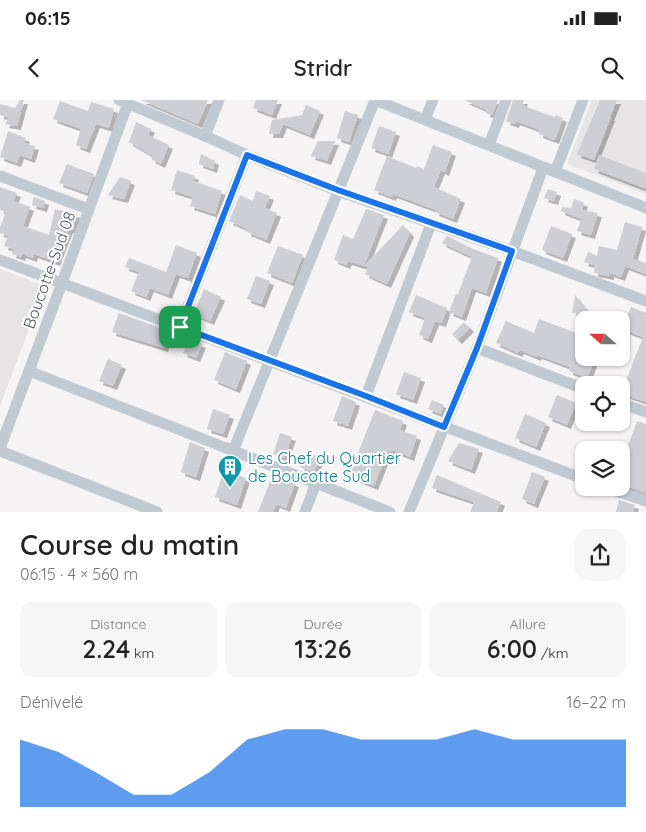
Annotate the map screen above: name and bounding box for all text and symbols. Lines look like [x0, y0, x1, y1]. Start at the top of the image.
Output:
text: 06:15 [25, 6, 71, 30]
icon: back [20, 54, 48, 82]
text: Stridr [294, 54, 352, 82]
icon: search [598, 54, 626, 82]
street label: Boucotte-Sud 08 [18, 209, 80, 331]
pin [159, 306, 201, 348]
north arrow [575, 311, 630, 366]
map controls [575, 311, 630, 496]
icon: arrive [166, 313, 194, 341]
button: locate [575, 376, 630, 431]
button: layers [575, 441, 630, 496]
place label: Les Chef du Quartier de Boucotte Sud [248, 448, 401, 486]
building icon: Les Chef du Quartier de Boucotte Sud [217, 454, 243, 488]
text: Course du matin [20, 527, 239, 562]
button: share [574, 529, 626, 581]
text: 06:15 · 4 × 560 m [20, 564, 138, 584]
text: Distance [90, 615, 146, 633]
text: Durée [304, 615, 342, 633]
text: Allure [509, 615, 546, 633]
text: 2.24 [82, 633, 130, 664]
text: 13:26 [295, 633, 351, 664]
text: 6:00 [487, 633, 537, 664]
text: km [130, 644, 154, 662]
text: /km [537, 644, 568, 662]
text: Dénivelé [20, 692, 83, 712]
text: 16–22 m [567, 692, 626, 712]

